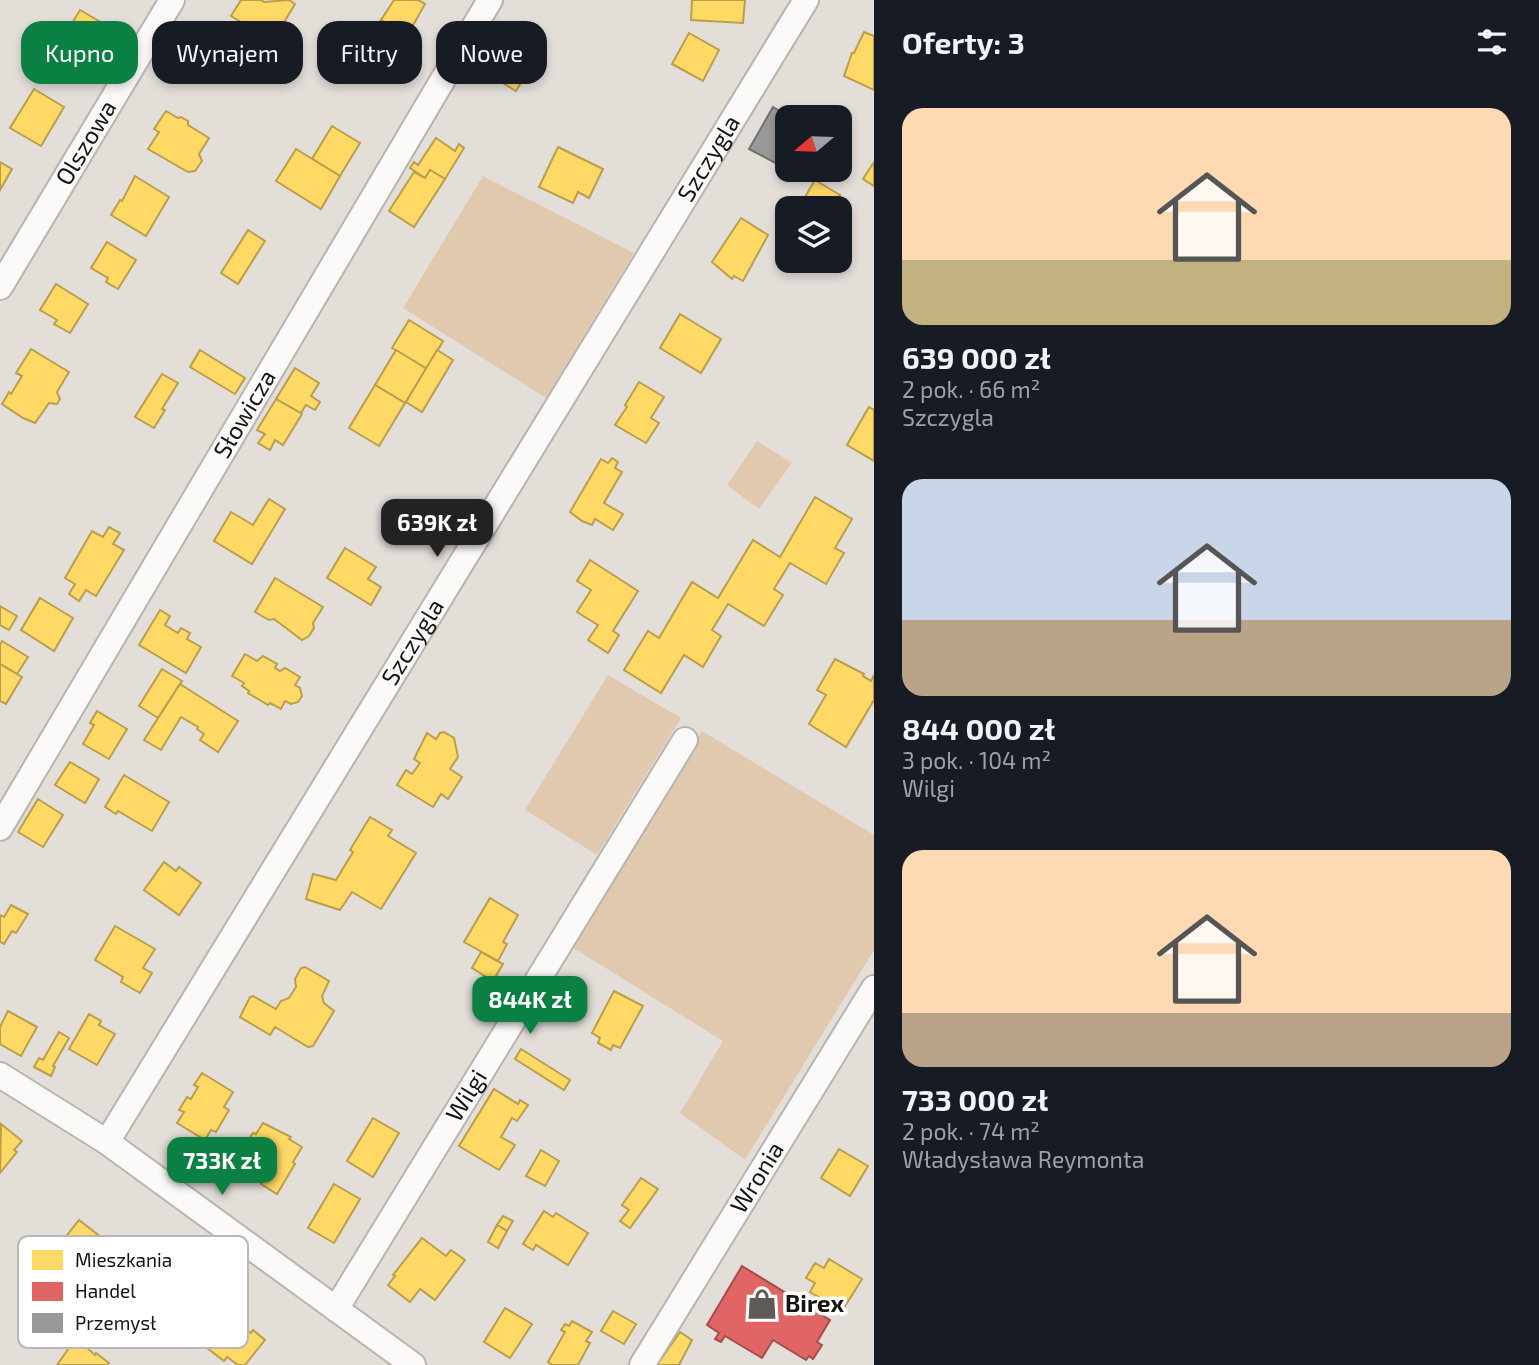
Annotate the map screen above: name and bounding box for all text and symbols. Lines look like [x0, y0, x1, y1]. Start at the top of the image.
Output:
chip: Kupno [21, 21, 138, 84]
chip: Wynajem [152, 21, 303, 84]
chip: Filtry [317, 21, 422, 84]
chip: Nowe [436, 21, 547, 84]
icon: filters [1473, 23, 1511, 61]
text: Oferty: 3 [902, 24, 1025, 60]
street label: Olszowa [48, 94, 122, 190]
north arrow [775, 105, 852, 182]
map controls [775, 105, 852, 273]
street label: Szczygla [670, 109, 745, 206]
icon: home [1144, 154, 1270, 280]
button: layers [775, 196, 852, 273]
text: 639 000 zł [902, 339, 1051, 375]
street label: Słowicza [206, 364, 281, 463]
text: 2 pok. · 66 m² [902, 375, 1040, 403]
text: Szczygla [902, 403, 994, 431]
pin: 639K zł [372, 500, 502, 559]
text: 639K zł [397, 508, 477, 536]
icon: home [1144, 525, 1270, 651]
street label: Szczygla [374, 593, 449, 690]
text: 844 000 zł [902, 710, 1055, 746]
text: 3 pok. · 104 m² [902, 746, 1051, 774]
text: Wilgi [902, 774, 955, 802]
icon: home [1144, 896, 1270, 1022]
pin: 844K zł [465, 976, 595, 1036]
text: 844K zł [488, 985, 572, 1013]
street label: Wilgi [439, 1064, 492, 1126]
text: 733 000 zł [902, 1081, 1048, 1117]
text: 2 pok. · 74 m² [902, 1117, 1040, 1145]
street label: Wronia [723, 1136, 789, 1218]
pin: 733K zł [157, 1138, 287, 1197]
text: Władysława Reymonta [902, 1145, 1144, 1173]
text: 733K zł [183, 1146, 261, 1174]
legend [18, 1236, 248, 1348]
text: Mieszkania [75, 1248, 172, 1271]
text: Handel [75, 1279, 136, 1302]
shop icon: Birex [745, 1287, 779, 1321]
place label: Birex [785, 1288, 845, 1317]
text: Przemysł [75, 1311, 156, 1334]

